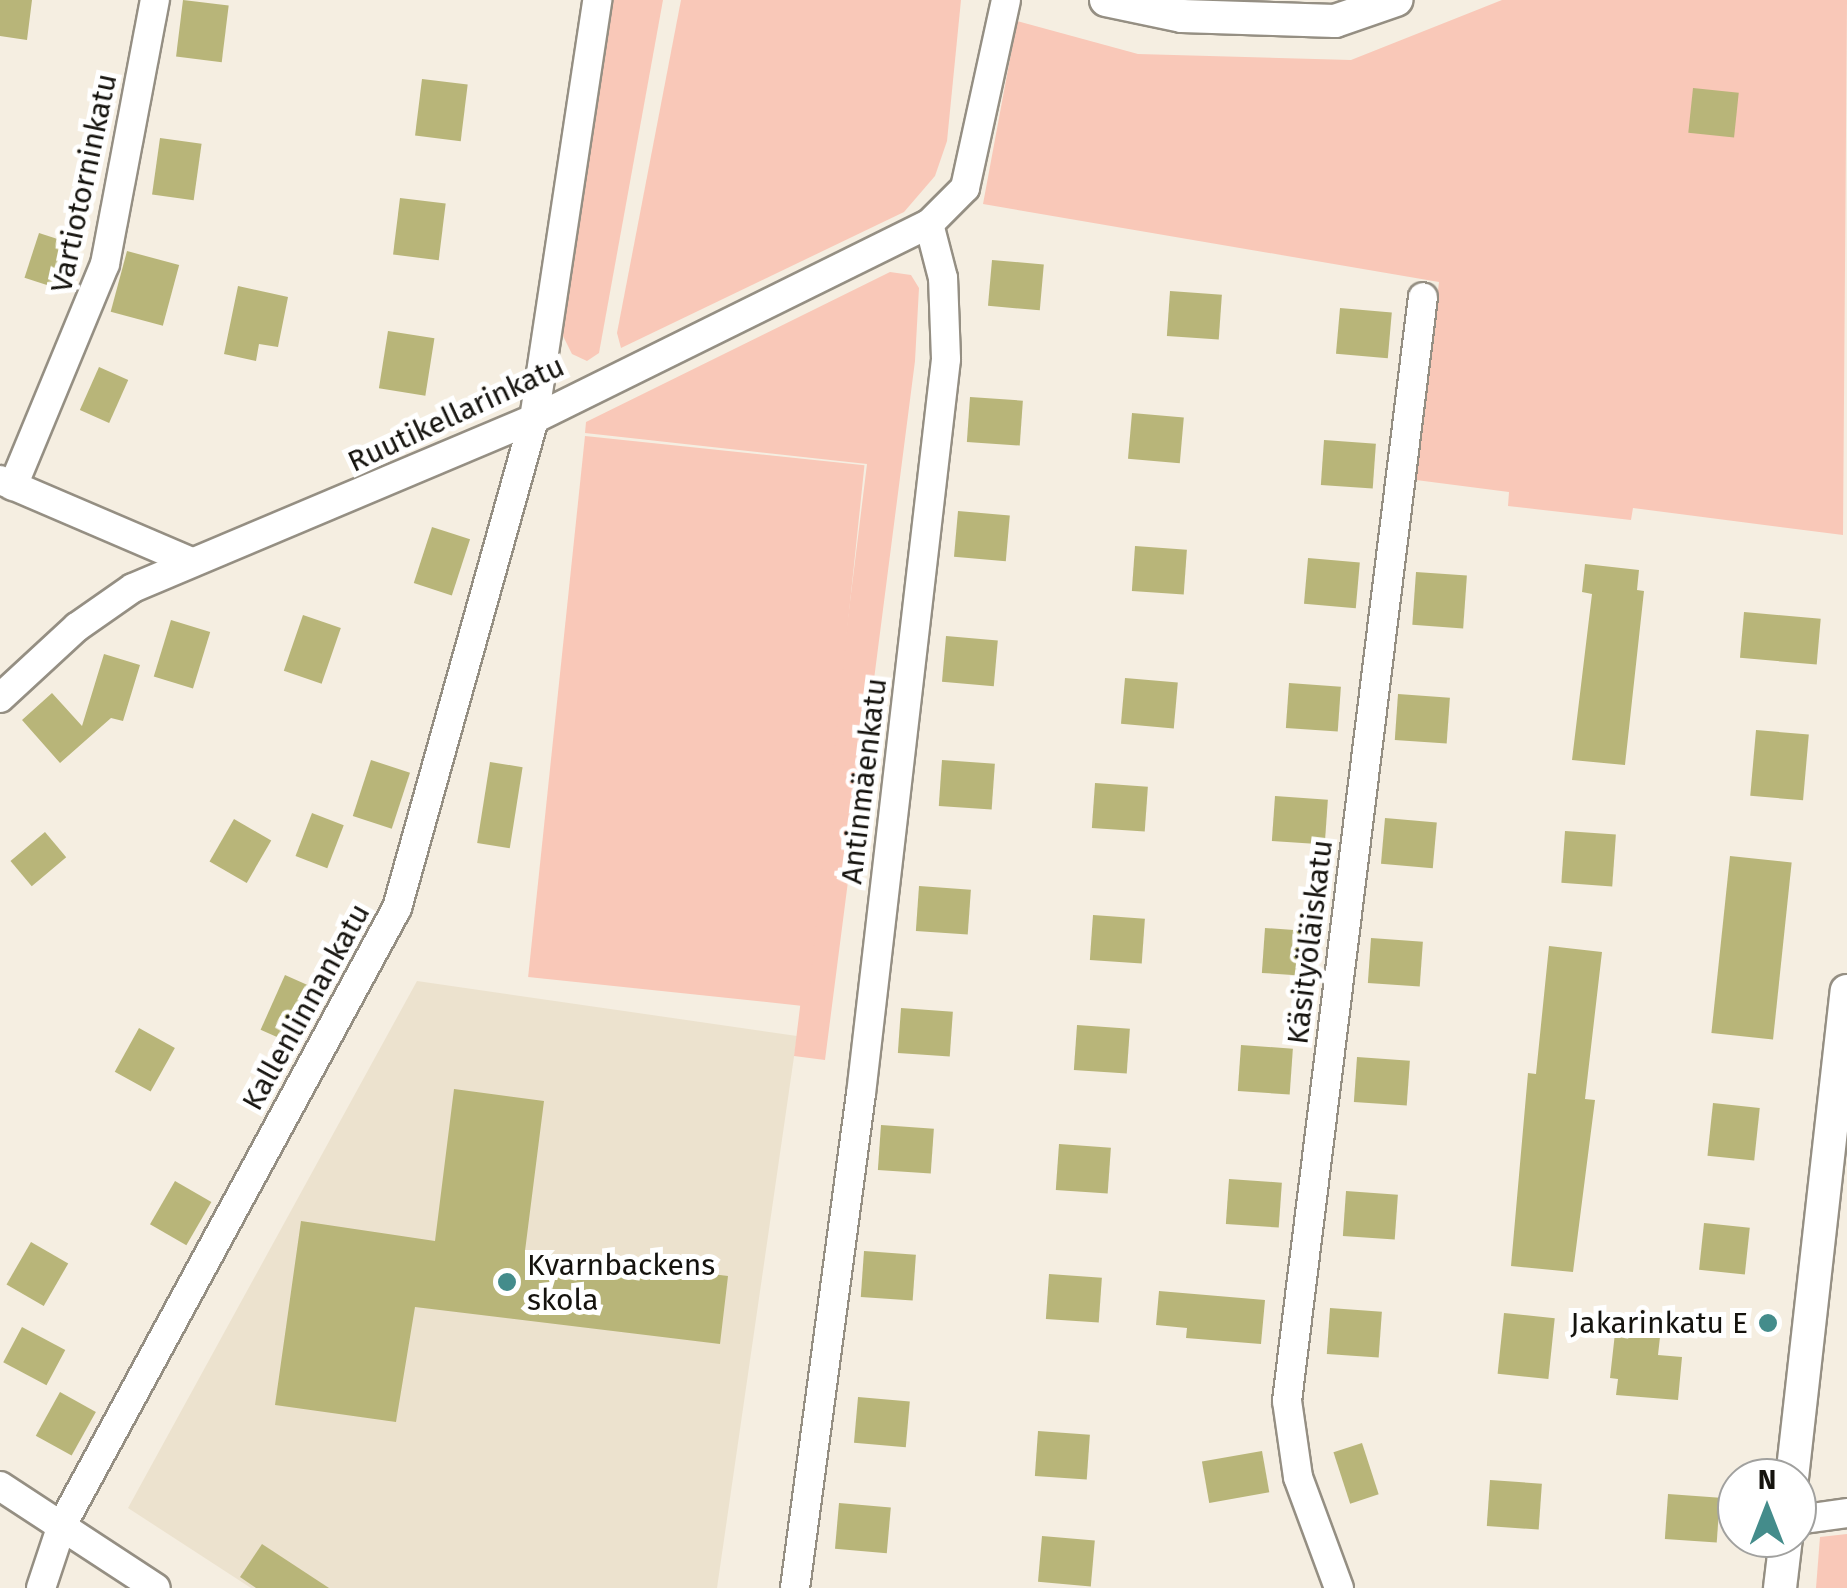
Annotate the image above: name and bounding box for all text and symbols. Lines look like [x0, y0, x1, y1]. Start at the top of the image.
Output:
street label: Vartiotorninkatu [43, 70, 125, 296]
street label: Ruutikellarinkatu [342, 348, 570, 480]
street label: Antinmäenkatu [834, 676, 894, 886]
street label: Käsityöläiskatu [1280, 838, 1340, 1046]
street label: Kallenlinnankatu [234, 897, 378, 1117]
place label: Kvarnbackens skola [527, 1247, 715, 1318]
marker: Kvarnbackens skola [496, 1271, 518, 1293]
place label: Jakarinkatu E [1570, 1305, 1748, 1341]
marker: Jakarinkatu E [1757, 1312, 1779, 1334]
north arrow [1717, 1458, 1817, 1558]
text: N [1758, 1463, 1776, 1496]

